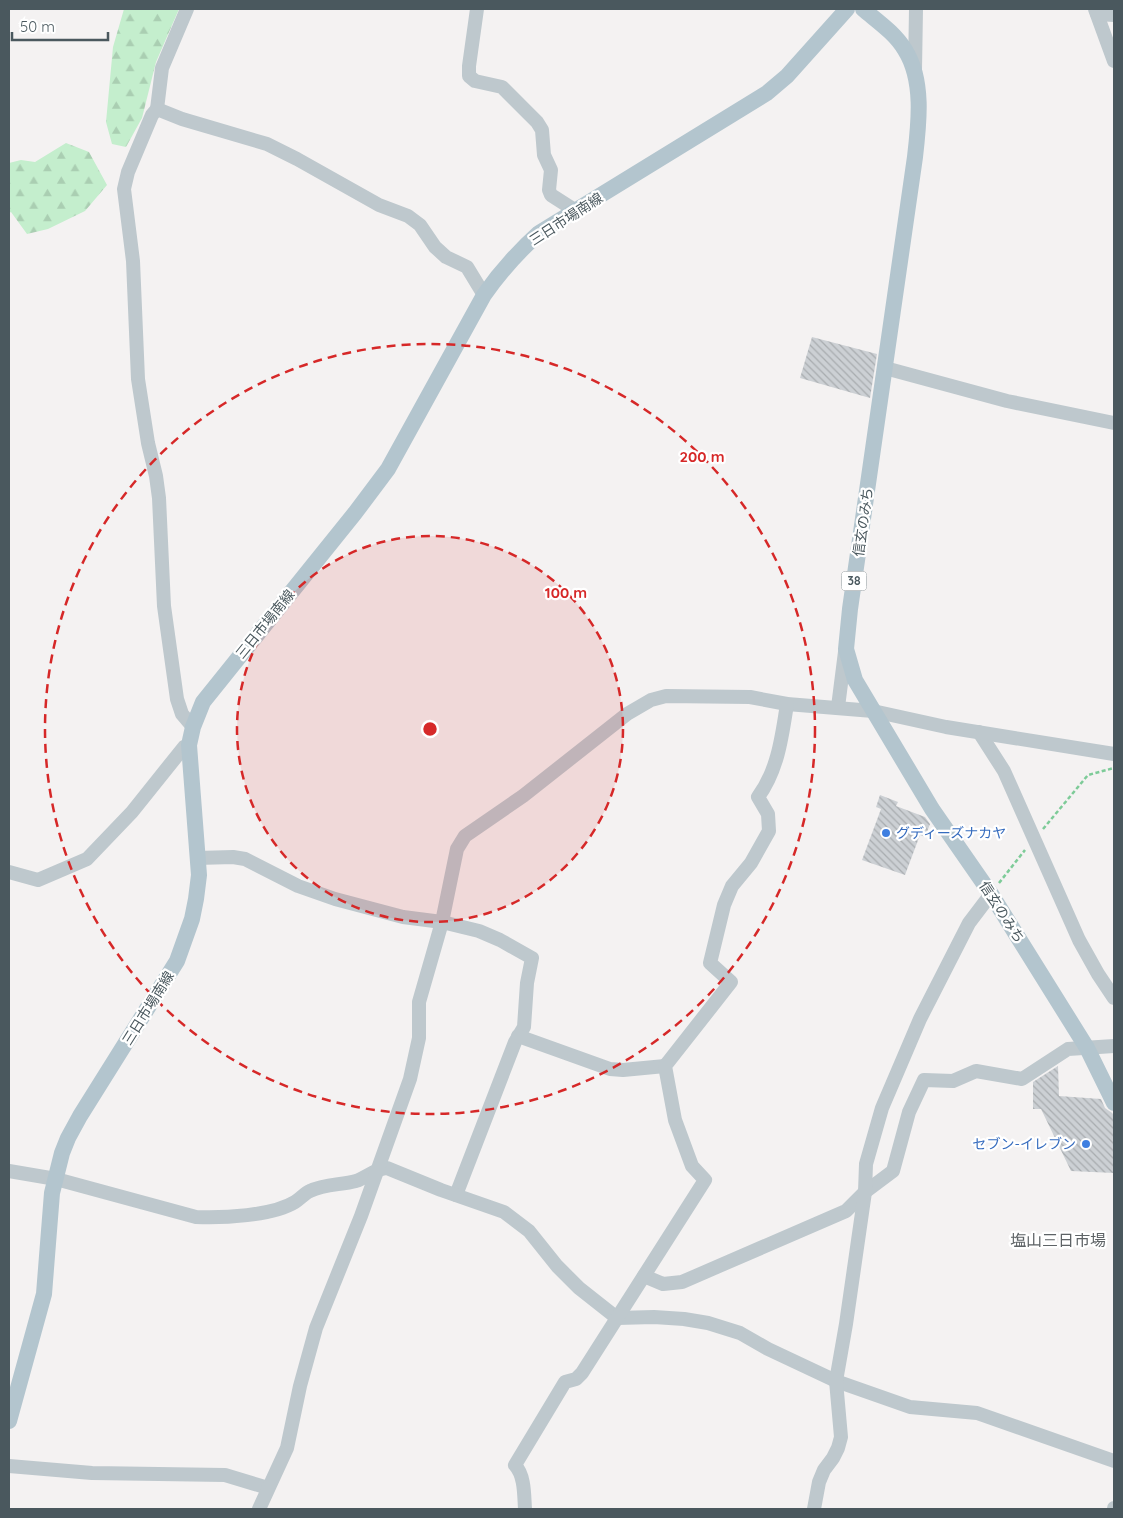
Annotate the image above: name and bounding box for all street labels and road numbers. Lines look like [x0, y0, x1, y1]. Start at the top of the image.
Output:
street label: 三日市場南線 [526, 189, 606, 249]
street label: 信玄のみち [849, 486, 877, 558]
road number: 38 [842, 572, 866, 590]
street label: 三日市場南線 [232, 586, 298, 662]
street label: 信玄のみち [975, 878, 1029, 946]
street label: 三日市場南線 [118, 968, 178, 1048]

